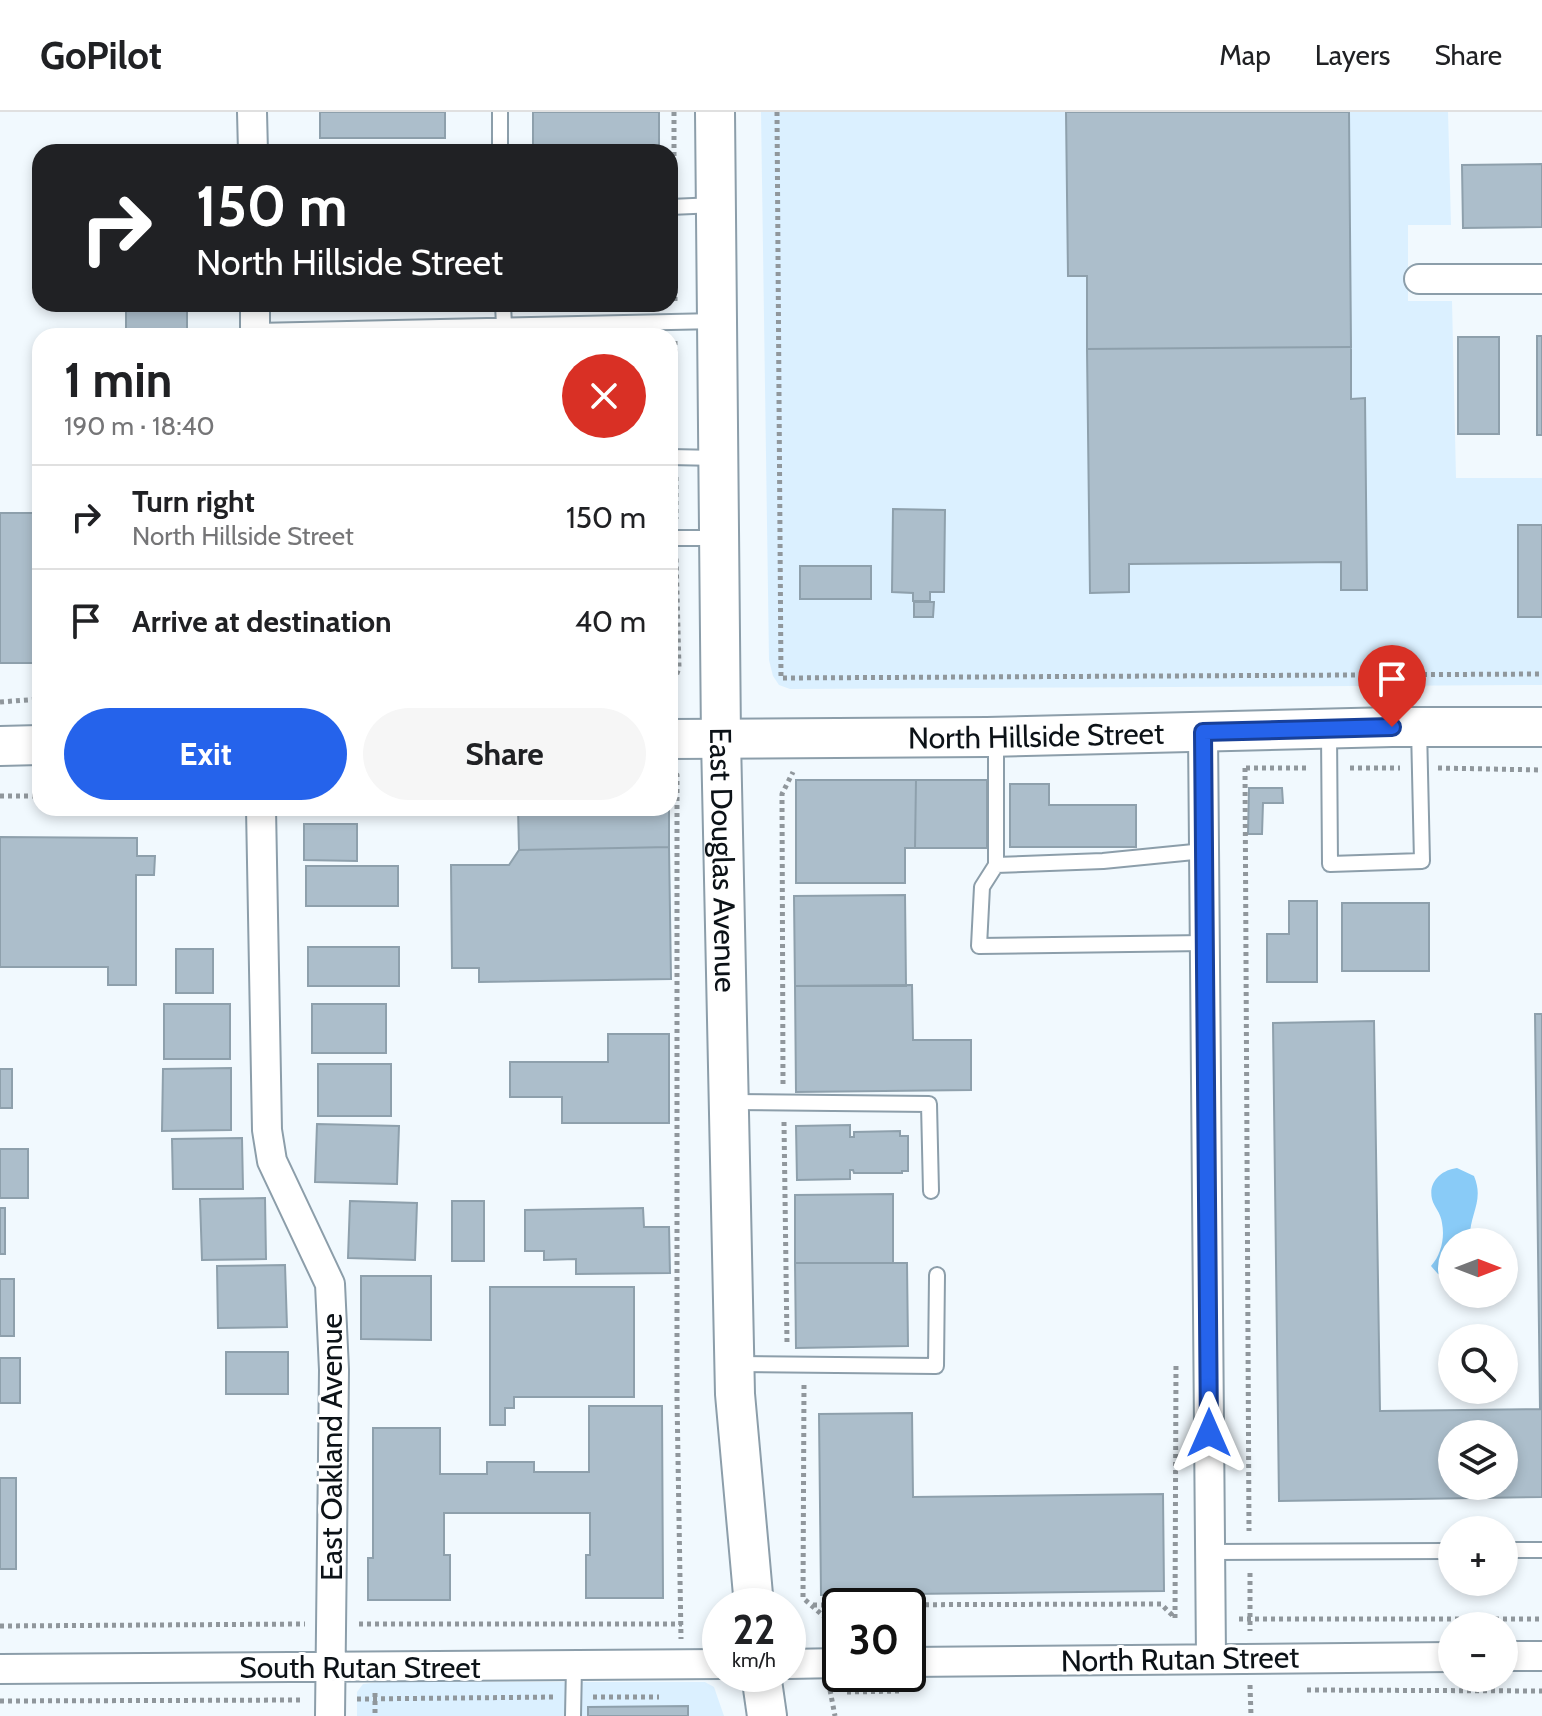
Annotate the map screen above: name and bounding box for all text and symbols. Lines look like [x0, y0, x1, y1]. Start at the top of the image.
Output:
text: GoPilot [40, 32, 162, 79]
text: Map [1219, 38, 1271, 72]
text: Layers [1315, 38, 1390, 72]
text: Share [1434, 38, 1502, 72]
text: 150 m [196, 172, 348, 240]
icon: right [64, 176, 168, 280]
text: North Hillside Street [196, 240, 503, 284]
text: 1 min [64, 351, 172, 409]
button: close [562, 354, 646, 438]
text: 190 m · 18:40 [64, 410, 215, 442]
text: Turn right [132, 483, 255, 520]
icon: right [64, 495, 108, 539]
text: 150 m [566, 499, 646, 536]
text: North Hillside Street [132, 520, 354, 552]
icon: arrive [64, 599, 108, 643]
text: Arrive at destination [132, 603, 392, 640]
text: 40 m [575, 603, 646, 640]
pin [1358, 645, 1426, 727]
icon: arrive [1370, 657, 1414, 701]
button: Exit [64, 708, 347, 800]
button: Share [363, 708, 646, 800]
street label: North Hillside Street [908, 714, 1164, 756]
street label: East Douglas Avenue [702, 727, 745, 993]
north arrow [1438, 1228, 1518, 1308]
map controls [1438, 1228, 1518, 1692]
street label: East Oakland Avenue [313, 1313, 350, 1581]
button: search [1438, 1324, 1518, 1404]
position arrow [1167, 1391, 1251, 1475]
button: layers [1438, 1420, 1518, 1500]
button: + [1438, 1516, 1518, 1596]
speed limit sign: 30 [822, 1588, 926, 1692]
text: 22 [733, 1605, 775, 1654]
button: − [1438, 1612, 1518, 1692]
street label: North Rutan Street [1060, 1638, 1300, 1680]
text: km/h [732, 1648, 776, 1672]
street label: South Rutan Street [239, 1649, 481, 1686]

